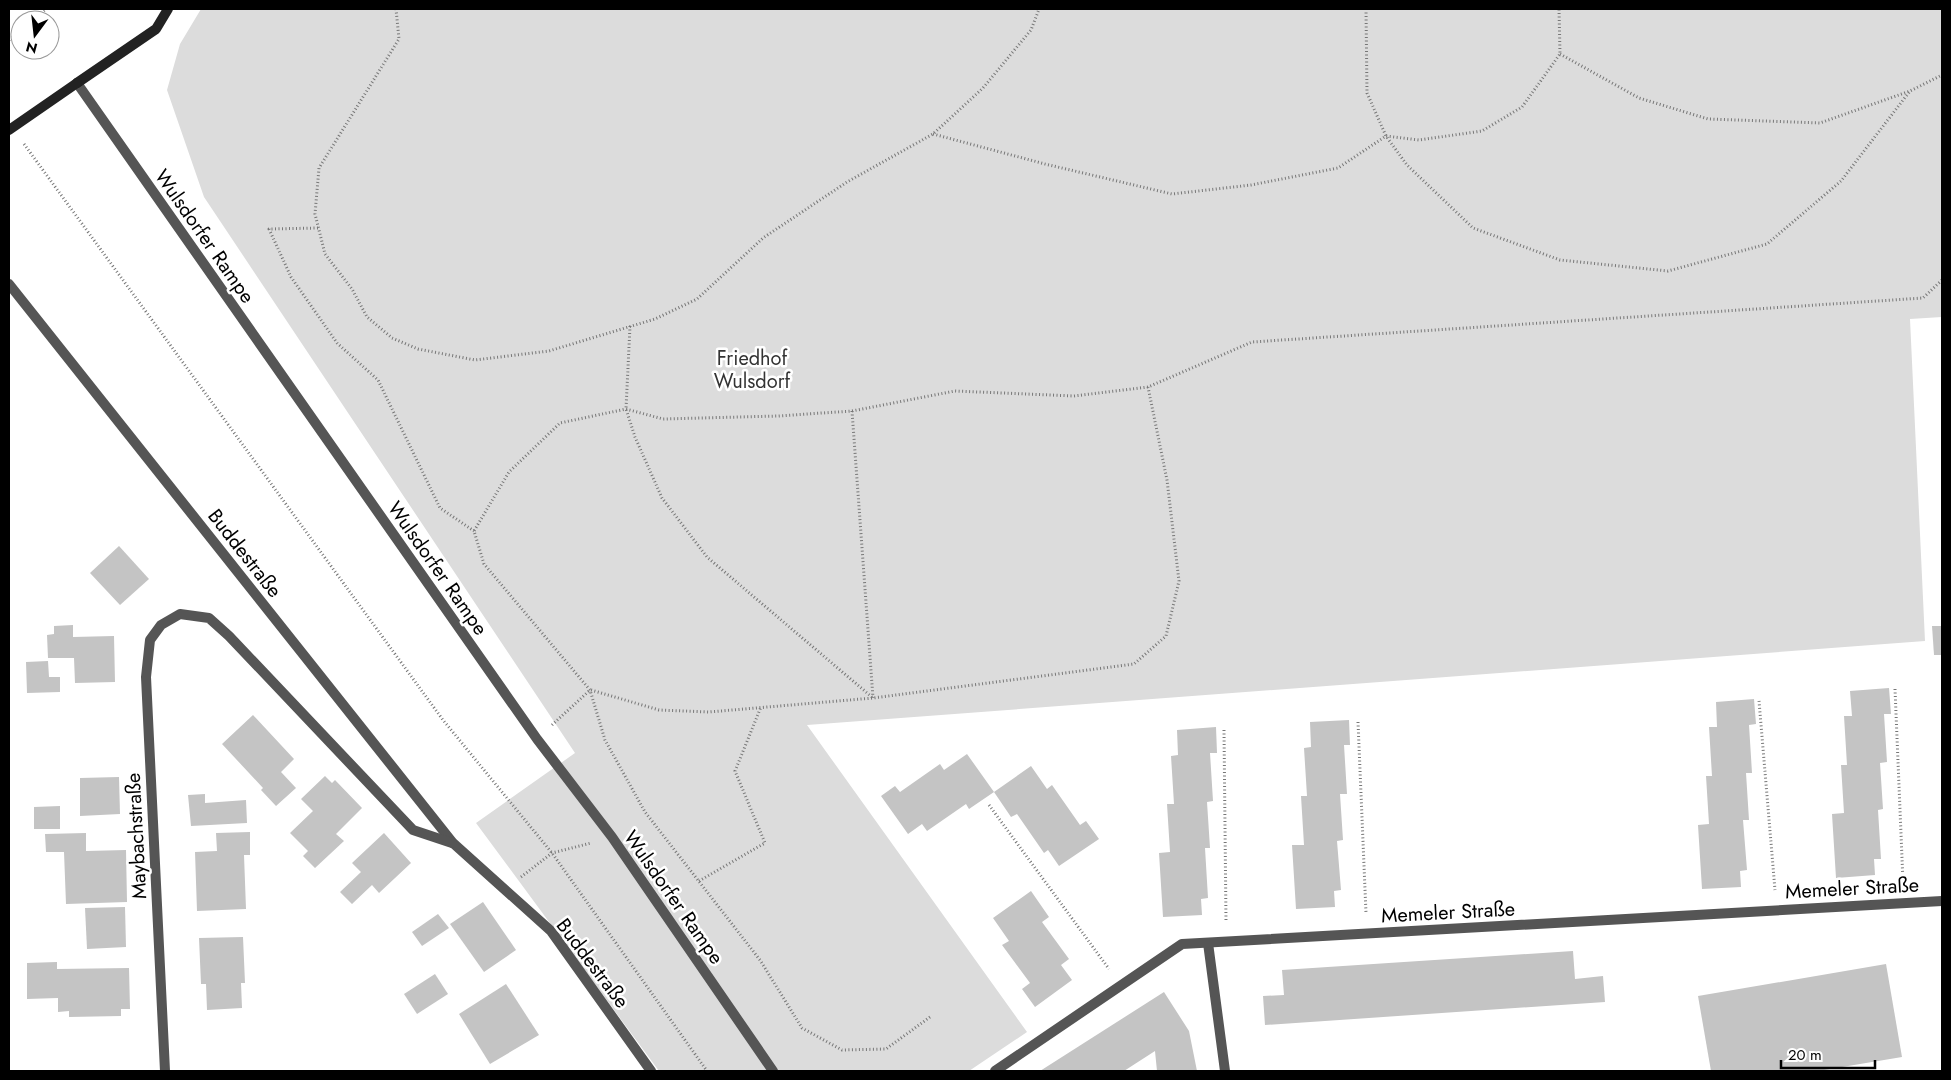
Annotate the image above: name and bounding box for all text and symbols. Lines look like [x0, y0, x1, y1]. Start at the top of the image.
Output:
north arrow [10, 10, 60, 60]
text: N [24, 36, 40, 59]
street label: Wulsdorfer Rampe [147, 163, 262, 309]
park label: Friedhof Wulsdorf [714, 344, 792, 396]
street label: Wulsdorfer Rampe [380, 495, 495, 641]
street label: Buddestraße [201, 503, 289, 604]
street label: Maybachstraße [119, 772, 154, 900]
street label: Wulsdorfer Rampe [616, 824, 731, 970]
street label: Memeler Straße [1784, 871, 1920, 906]
street label: Memeler Straße [1380, 895, 1516, 930]
street label: Buddestraße [549, 912, 636, 1014]
scale bar [1781, 1038, 1875, 1070]
text: 20 m [1788, 1044, 1822, 1066]

